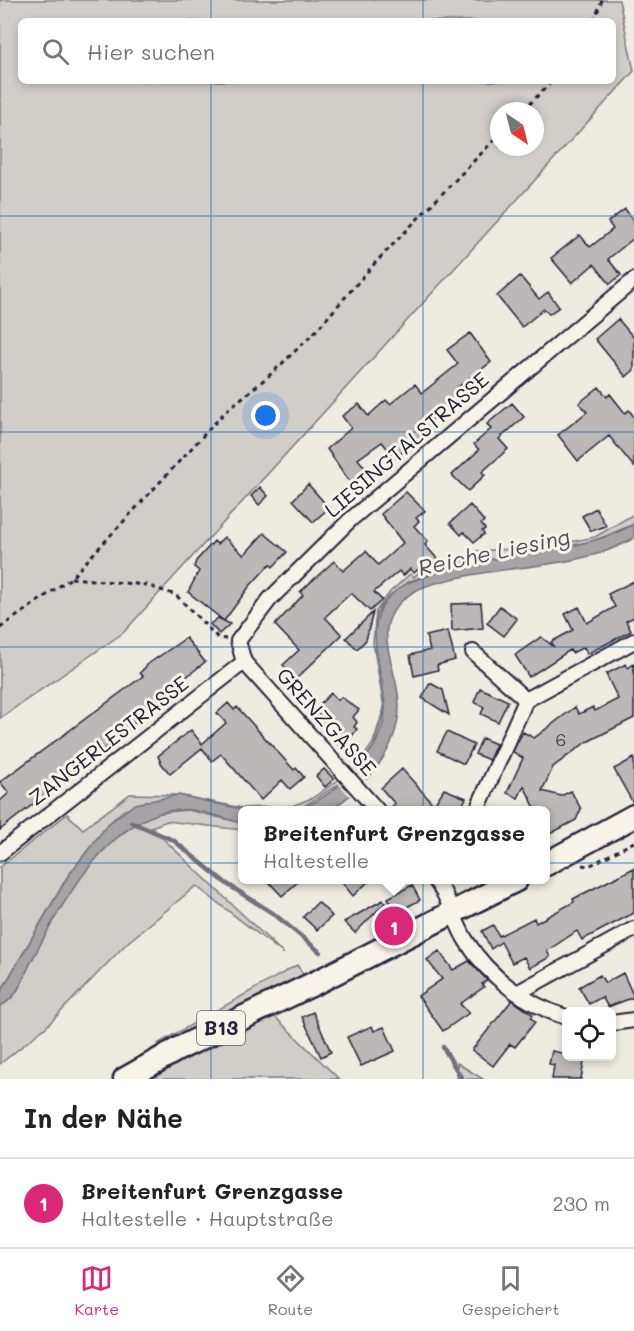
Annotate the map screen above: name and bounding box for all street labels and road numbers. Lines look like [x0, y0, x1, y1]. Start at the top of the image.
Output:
street label: LIESINGTALSTRASSE [318, 365, 494, 523]
street label: GRENZGASSE [271, 661, 383, 781]
street label: ZANGERLESTRASSE [23, 669, 193, 811]
road number: B13 [197, 1011, 245, 1045]

